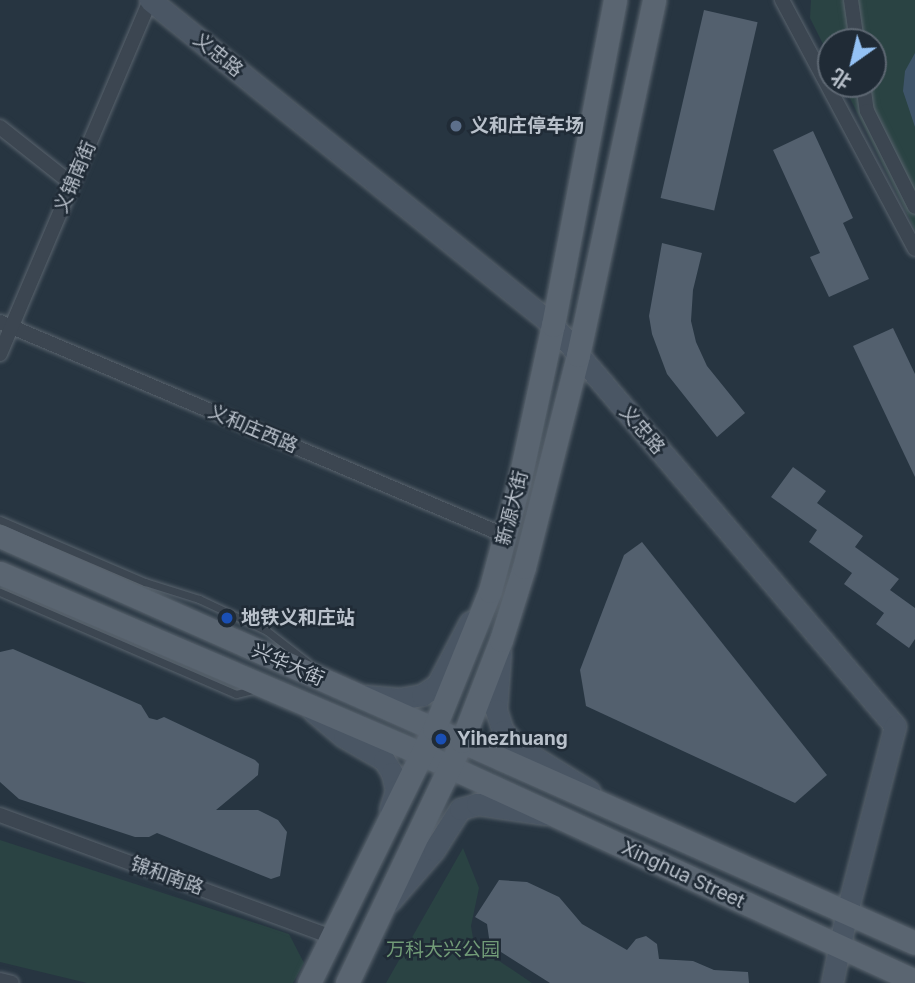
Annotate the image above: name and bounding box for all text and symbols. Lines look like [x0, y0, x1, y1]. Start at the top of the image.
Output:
street label: 义忠路 [189, 28, 247, 82]
north arrow [817, 28, 887, 98]
text: 北 [827, 64, 855, 94]
place label: 义和庄停车场 [470, 115, 584, 137]
marker: 义和庄停车场 [448, 118, 464, 134]
street label: 义锦南街 [50, 138, 100, 216]
street label: 义和庄西路 [205, 400, 301, 458]
street label: 义忠路 [615, 401, 669, 459]
street label: 新源大街 [492, 468, 532, 548]
place label: 地铁义和庄站 [241, 607, 355, 629]
marker: 地铁义和庄站 [219, 610, 235, 626]
street label: 兴华大街 [249, 639, 327, 691]
place label: Yihezhuang [457, 728, 568, 750]
marker: Yihezhuang [431, 729, 451, 749]
street label: Xinghua Street [618, 837, 748, 913]
street label: 锦和南路 [127, 852, 207, 900]
park label: 万科大兴公园 [386, 939, 500, 961]

